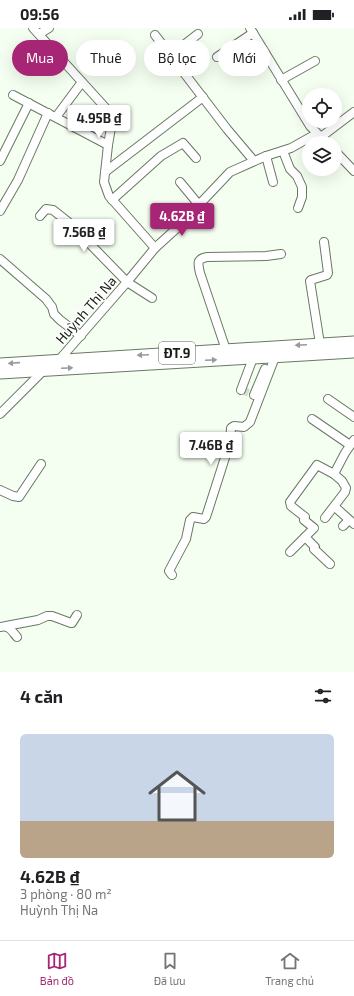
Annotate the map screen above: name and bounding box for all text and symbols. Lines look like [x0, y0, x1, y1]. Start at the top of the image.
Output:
text: 09:56 [20, 5, 59, 23]
chip: Mua [12, 40, 68, 76]
chip: Thuê [76, 40, 136, 76]
chip: Bộ lọc [144, 40, 210, 76]
chip: Mới [218, 40, 270, 76]
map controls [302, 88, 342, 176]
button: locate [302, 88, 342, 128]
pin: 4.95B ₫ [62, 105, 136, 139]
text: 4.95B ₫ [76, 110, 122, 126]
button: layers [302, 136, 342, 176]
pin: 4.62B ₫ [145, 203, 219, 237]
text: 4.62B ₫ [159, 208, 205, 224]
pin: 7.56B ₫ [47, 219, 121, 253]
text: 7.56B ₫ [62, 224, 106, 240]
street label: Huỳnh Thị Na [52, 272, 120, 347]
road number: ĐT.9 [159, 342, 195, 364]
one-way arrow [295, 342, 307, 349]
one-way arrow [137, 351, 149, 358]
one-way arrow [205, 357, 217, 364]
one-way arrow [8, 359, 20, 366]
one-way arrow [61, 365, 73, 372]
pin: 7.46B ₫ [174, 432, 248, 466]
text: 7.46B ₫ [189, 437, 233, 453]
icon: filters [312, 685, 334, 707]
text: 4 căn [20, 686, 63, 706]
icon: home [141, 760, 213, 832]
text: 4.62B ₫ [20, 866, 80, 886]
text: 3 phòng · 80 m² [20, 886, 112, 902]
text: Huỳnh Thị Na [20, 902, 98, 918]
tab: Bản đồ [40, 950, 74, 987]
tab: Đã lưu [154, 950, 186, 987]
tab: Trang chủ [265, 950, 314, 987]

